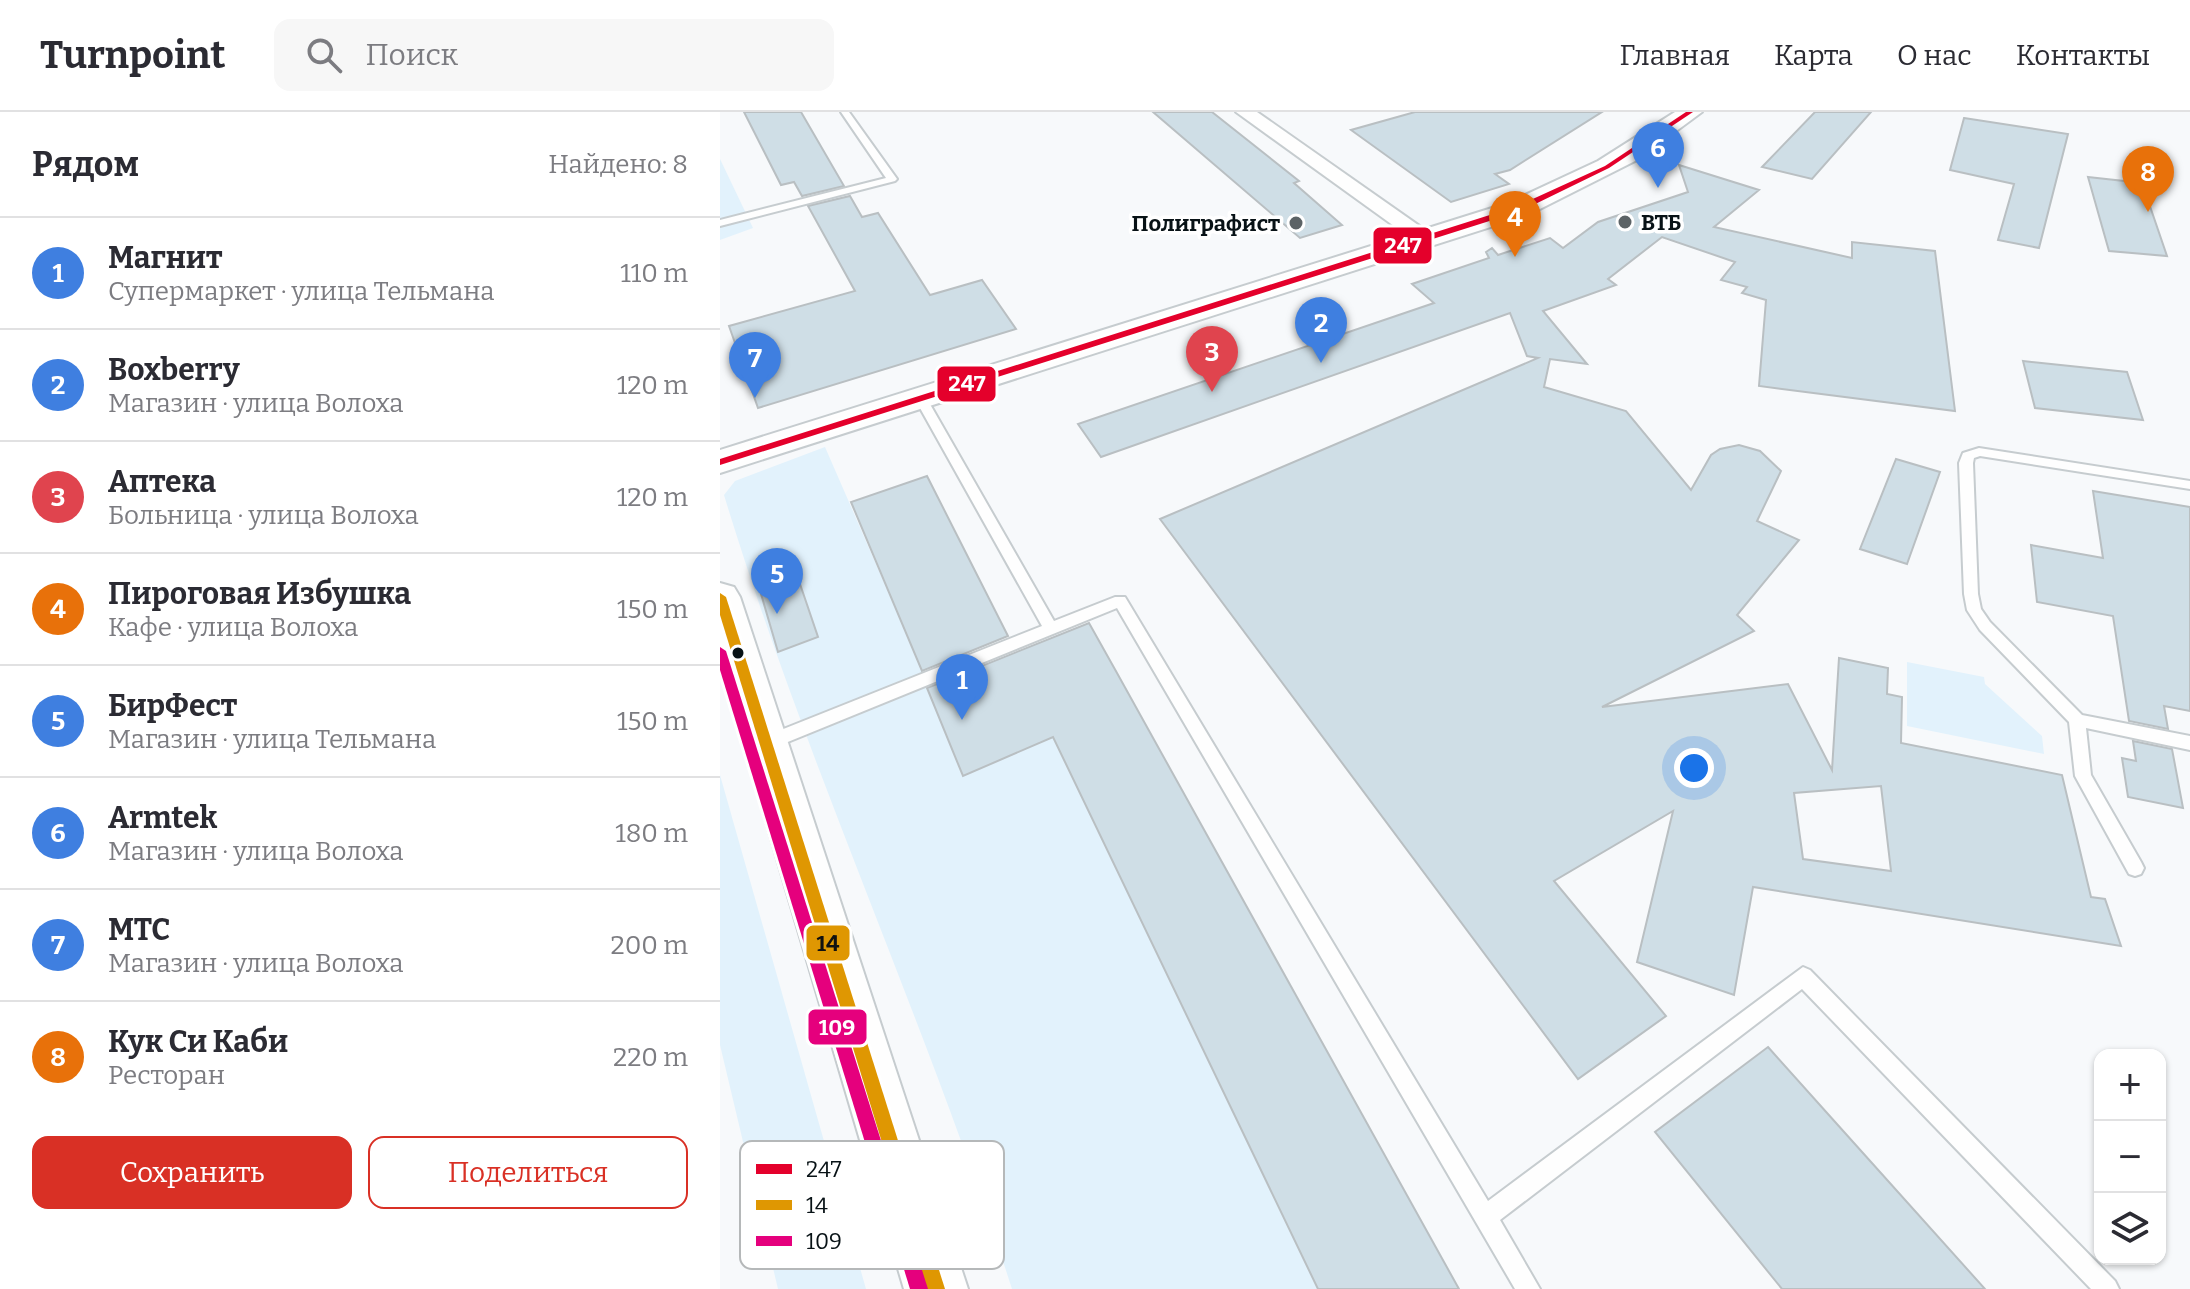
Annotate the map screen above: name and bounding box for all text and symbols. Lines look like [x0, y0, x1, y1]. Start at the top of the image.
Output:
search box [274, 19, 834, 91]
text: Turnpoint [40, 32, 226, 78]
icon: search [302, 33, 346, 77]
text: Поиск [366, 37, 458, 73]
text: Главная [1620, 39, 1730, 72]
text: Карта [1774, 39, 1853, 72]
text: О нас [1897, 39, 1972, 72]
text: Контакты [2016, 39, 2150, 72]
pin: 6 [1632, 122, 1684, 188]
text: Рядом [32, 144, 139, 185]
pin: 8 [2122, 146, 2174, 212]
text: Найдено: 8 [548, 149, 688, 180]
pin: 4 [1489, 191, 1541, 257]
place label: ВТБ [1641, 209, 1681, 236]
place label: Полиграфист [1132, 210, 1280, 237]
marker: ВТБ [1616, 213, 1634, 231]
marker: Полиграфист [1287, 214, 1305, 232]
line badge: 247 [1372, 226, 1433, 265]
text: 247 [1384, 232, 1422, 259]
text: Магнит [108, 240, 222, 276]
text: 1 [52, 258, 64, 289]
text: 110 m [620, 258, 688, 289]
text: Супермаркет · улица Тельмана [108, 276, 495, 307]
pin: 2 [1295, 297, 1347, 363]
pin: 3 [1186, 326, 1238, 392]
pin: 7 [729, 332, 781, 398]
text: Boxberry [108, 352, 240, 388]
line badge: 247 [936, 365, 997, 403]
text: 2 [51, 370, 65, 401]
text: 120 m [617, 370, 688, 401]
text: 247 [948, 370, 986, 397]
text: Магазин · улица Волоха [108, 388, 403, 419]
text: Аптека [108, 464, 216, 500]
text: 3 [51, 482, 65, 513]
text: 120 m [617, 482, 688, 513]
text: Больница · улица Волоха [108, 500, 419, 531]
pin: 5 [751, 548, 803, 614]
text: Пироговая Избушка [108, 576, 411, 612]
text: 4 [50, 594, 66, 625]
text: 150 m [617, 594, 688, 625]
text: Кафе · улица Волоха [108, 612, 358, 643]
unlabelled marker [730, 645, 746, 661]
pin: 1 [936, 654, 988, 720]
text: БирФест [108, 688, 237, 724]
text: 5 [51, 706, 65, 737]
text: 150 m [617, 706, 688, 737]
text: Магазин · улица Тельмана [108, 724, 436, 755]
your location [1674, 748, 1714, 788]
text: Armtek [108, 800, 217, 836]
text: 6 [50, 818, 66, 849]
text: 180 m [615, 818, 688, 849]
text: Магазин · улица Волоха [108, 836, 403, 867]
text: МТС [108, 912, 170, 948]
line badge: 14 [805, 924, 851, 962]
text: 7 [51, 930, 65, 961]
text: 200 m [611, 930, 688, 961]
text: 14 [817, 930, 840, 957]
text: Магазин · улица Волоха [108, 948, 403, 979]
line badge: 109 [807, 1008, 868, 1046]
text: 109 [819, 1014, 855, 1041]
text: Кук Си Каби [108, 1024, 288, 1060]
text: 8 [50, 1042, 66, 1073]
text: 220 m [613, 1042, 688, 1073]
map controls [2094, 1049, 2166, 1265]
button: + [2094, 1049, 2166, 1121]
text: Ресторан [108, 1060, 225, 1091]
button: − [2094, 1121, 2166, 1193]
button: Сохранить [32, 1136, 352, 1209]
button: Поделиться [368, 1136, 688, 1209]
legend [740, 1141, 1004, 1269]
text: 247 [806, 1156, 842, 1183]
text: 14 [806, 1192, 828, 1219]
button: layers [2094, 1193, 2166, 1265]
text: 109 [806, 1228, 842, 1255]

